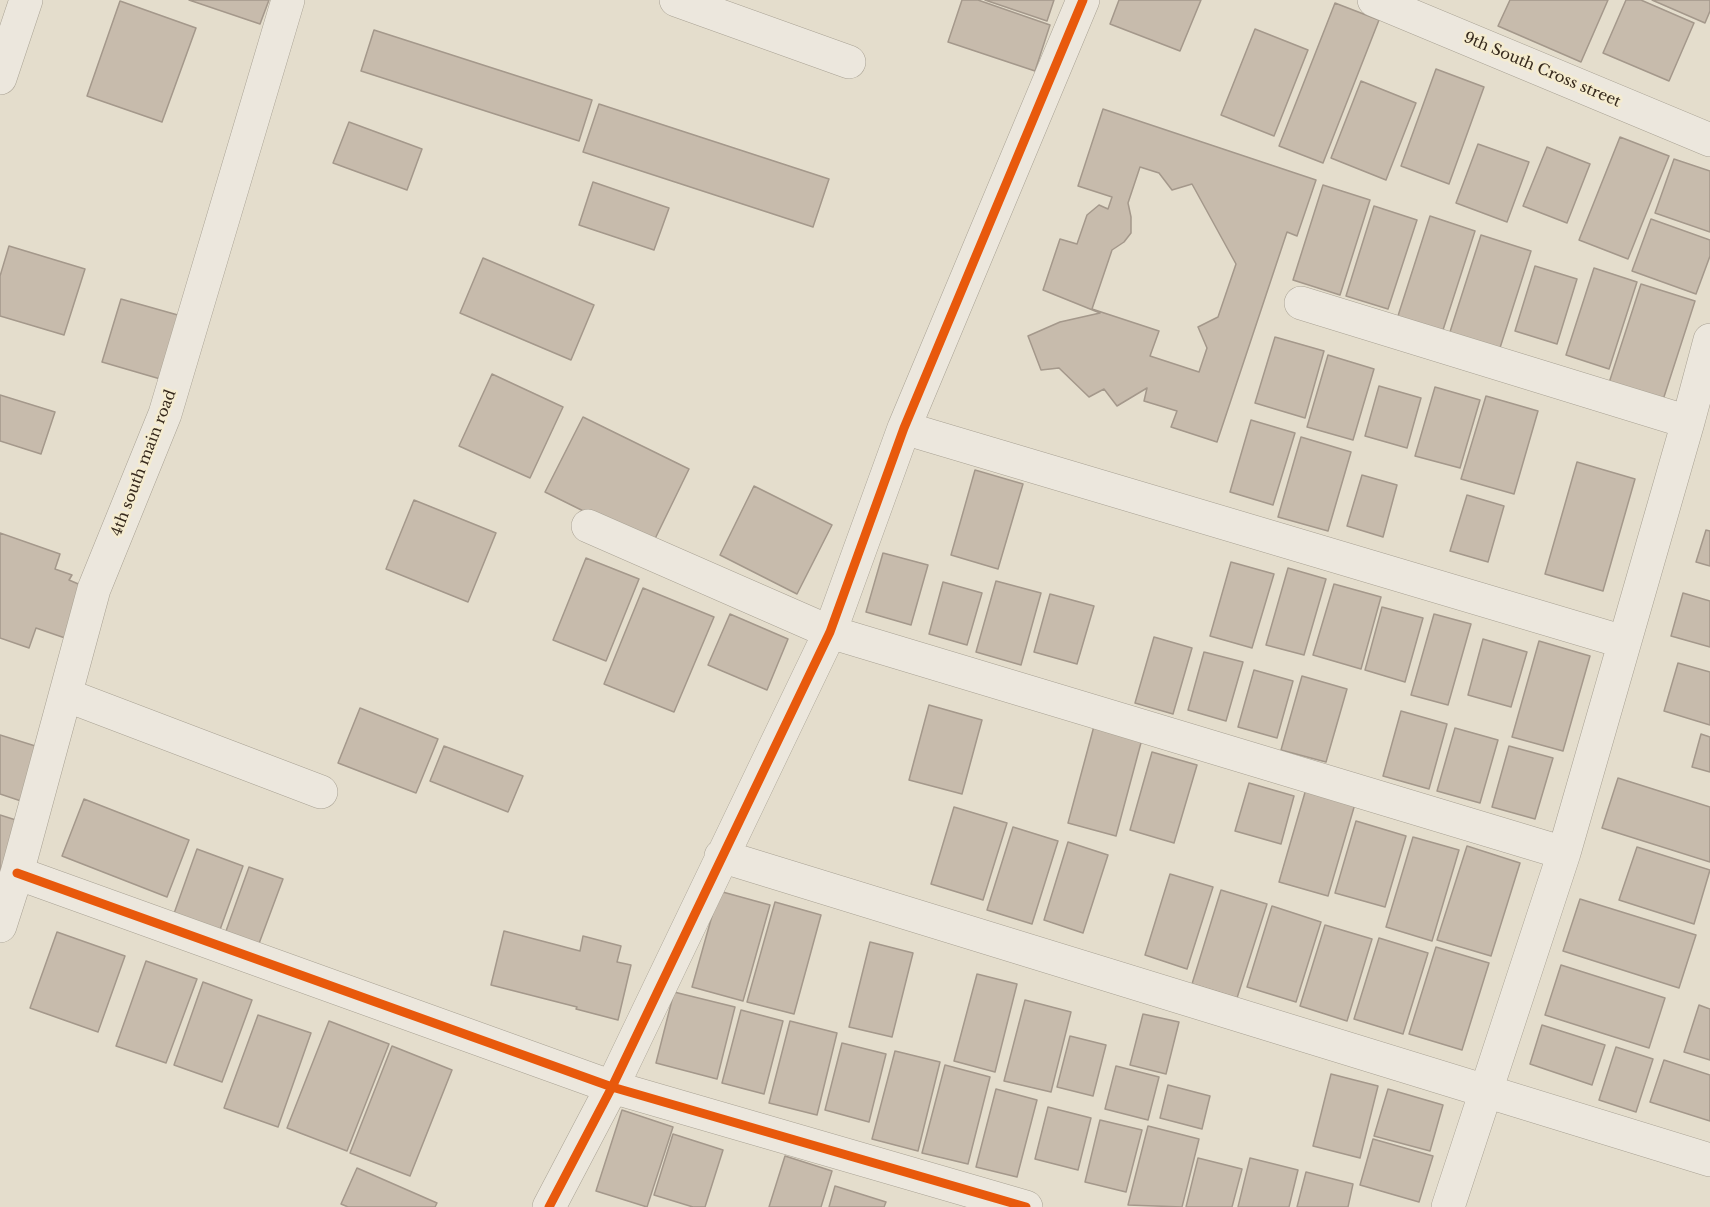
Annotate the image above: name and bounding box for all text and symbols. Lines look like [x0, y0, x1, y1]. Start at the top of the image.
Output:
street label: 9th South Cross street [1461, 29, 1623, 111]
street label: 4th south main road [108, 387, 180, 539]

